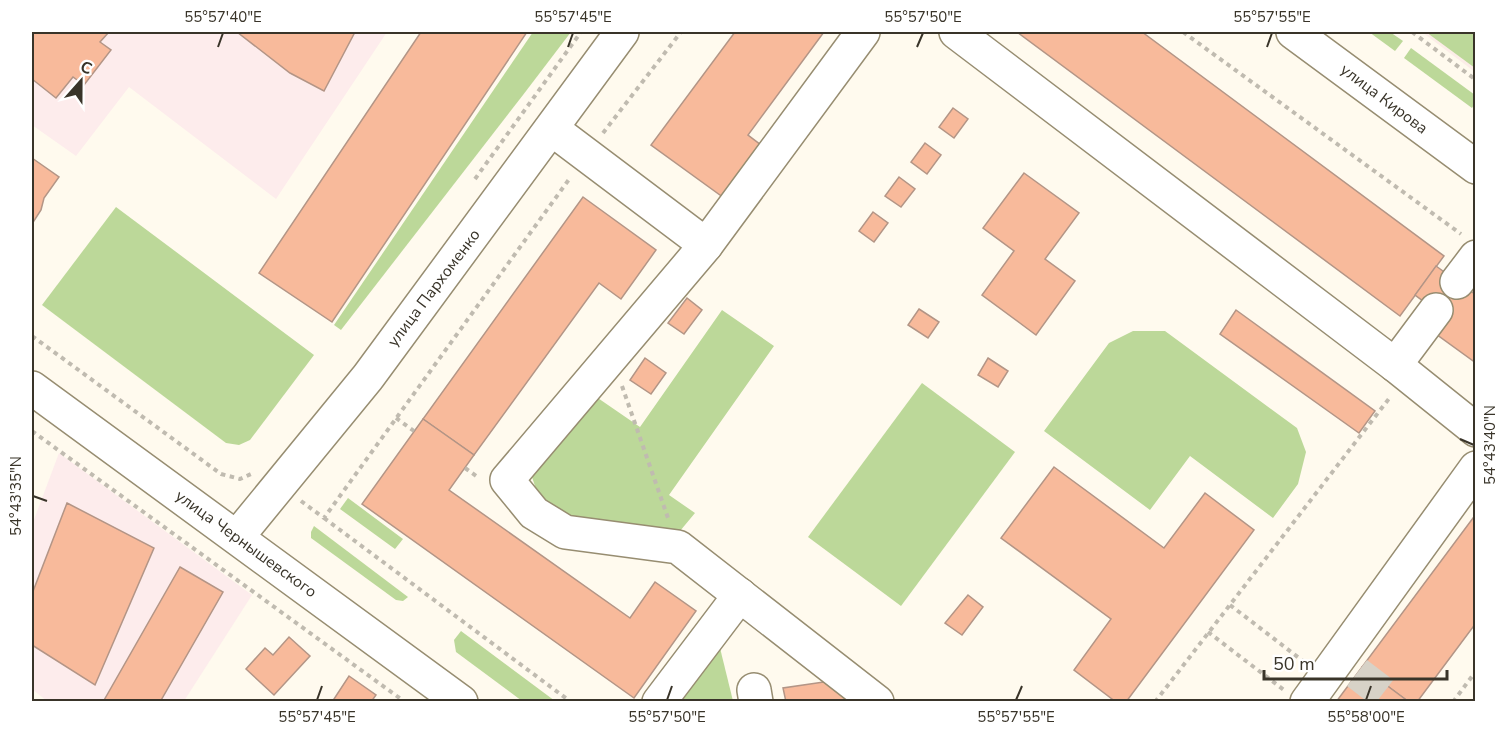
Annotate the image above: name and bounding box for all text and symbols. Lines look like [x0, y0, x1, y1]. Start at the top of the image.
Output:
text: 55°57'40"E [184, 7, 262, 27]
text: 55°57'45"E [534, 7, 612, 27]
text: 55°57'50"E [884, 7, 962, 27]
text: 55°57'55"E [1233, 7, 1311, 27]
north arrow [51, 51, 111, 111]
text: С [77, 56, 95, 80]
street label: улица Кирова [1336, 59, 1432, 139]
street label: улица Пархоменко [382, 225, 486, 351]
text: 54°43'40"N [1480, 405, 1500, 485]
text: 54°43'35"N [6, 456, 26, 536]
street label: улица Чернышевского [171, 485, 321, 603]
scale bar [1264, 643, 1447, 681]
text: 50 m [1273, 652, 1315, 676]
text: 55°57'45"E [278, 707, 356, 727]
text: 55°57'50"E [628, 707, 706, 727]
text: 55°57'55"E [977, 707, 1055, 727]
text: 55°58'00"E [1327, 707, 1405, 727]

